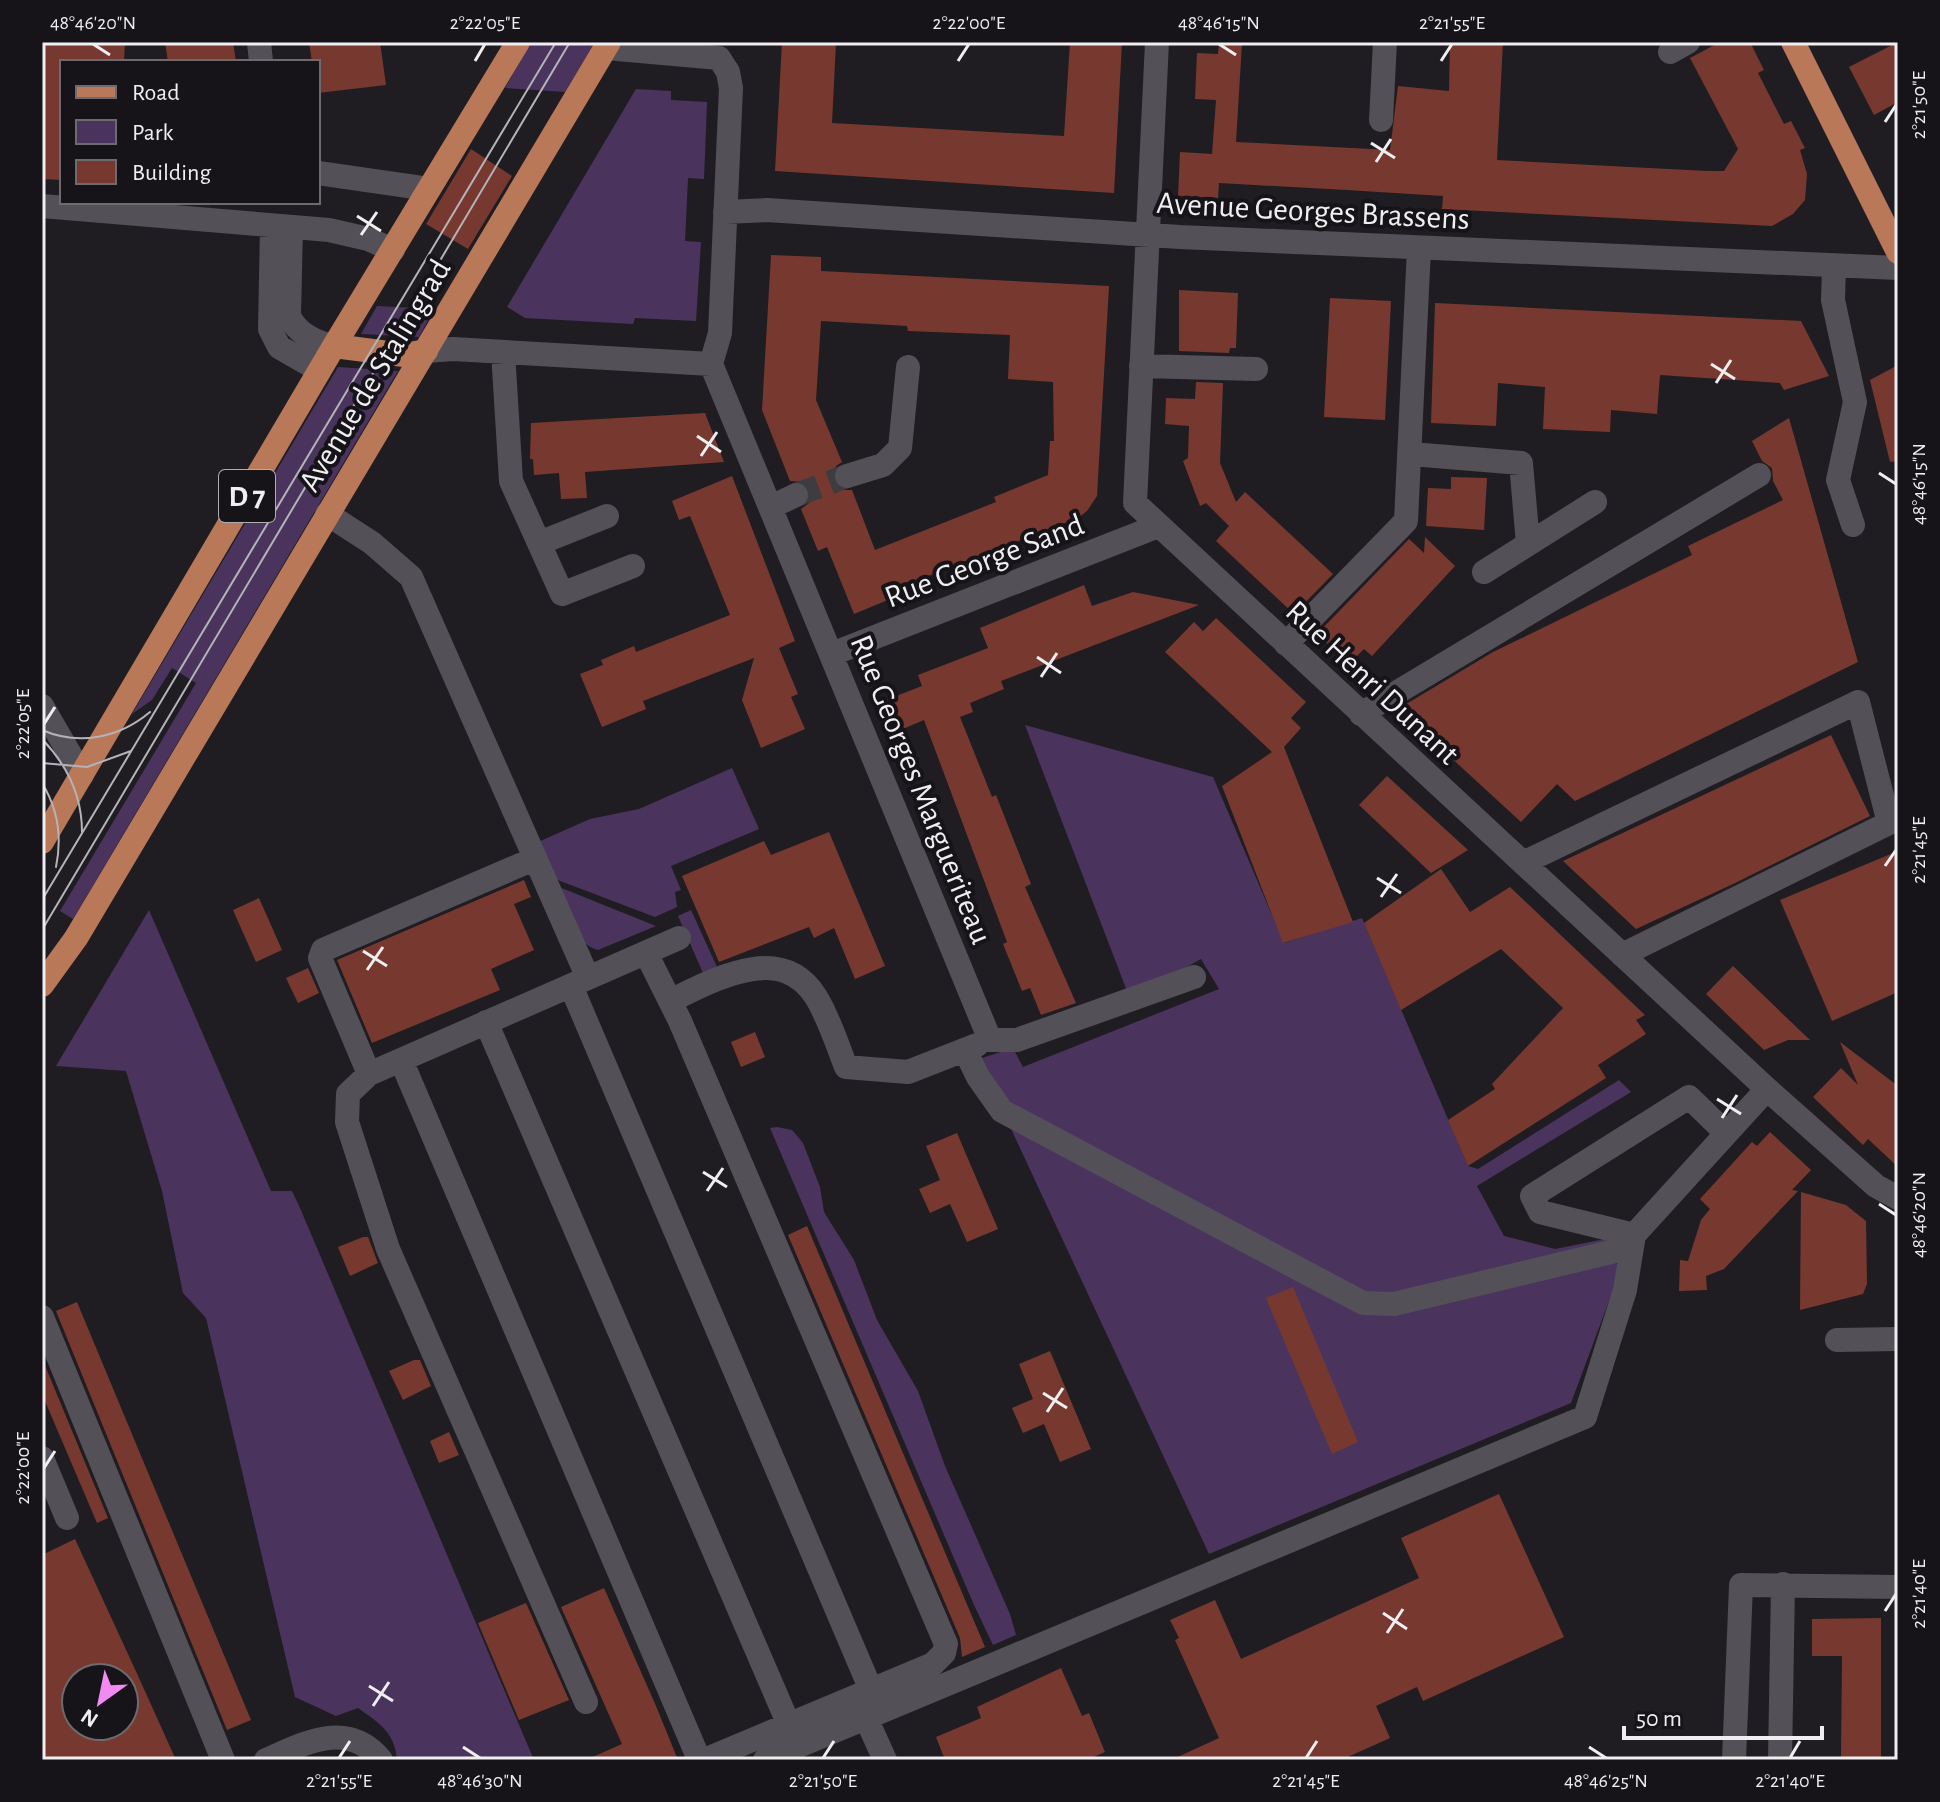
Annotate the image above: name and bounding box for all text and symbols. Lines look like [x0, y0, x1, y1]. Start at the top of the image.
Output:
text: 48°46'20"N [50, 13, 136, 33]
text: 2°22'05"E [450, 13, 521, 33]
text: 2°22'00"E [933, 13, 1006, 33]
text: 48°46'15"N [1178, 13, 1260, 33]
text: 2°21'55"E [1419, 13, 1485, 33]
legend [60, 60, 320, 204]
text: 2°21'50"E [1909, 70, 1929, 139]
text: Road [132, 81, 180, 105]
text: Park [132, 121, 173, 145]
text: Building [132, 161, 211, 185]
street label: Avenue Georges Brassens [1156, 187, 1470, 235]
street label: Avenue de Stalingrad [293, 254, 457, 497]
text: 48°46'15"N [1909, 443, 1929, 525]
road number: D 7 [219, 470, 275, 522]
street label: Rue George Sand [881, 508, 1088, 614]
street label: Rue Henri Dunant [1280, 595, 1465, 771]
street label: Rue Georges Margueriteau [844, 630, 998, 948]
text: 2°22'05"E [13, 688, 33, 759]
text: 2°21'45"E [1909, 816, 1929, 884]
text: 48°46'20"N [1909, 1172, 1929, 1258]
text: 2°22'00"E [13, 1431, 33, 1504]
text: 2°21'40"E [1909, 1559, 1929, 1629]
north arrow [60, 1662, 140, 1742]
scale bar [1624, 1690, 1822, 1740]
text: N [77, 1705, 102, 1731]
text: 50 m [1636, 1707, 1682, 1731]
text: 2°21'55"E [306, 1771, 372, 1791]
text: 48°46'30"N [437, 1771, 523, 1791]
text: 2°21'50"E [789, 1771, 858, 1791]
text: 2°21'45"E [1272, 1771, 1340, 1791]
text: 48°46'25"N [1564, 1771, 1648, 1791]
text: 2°21'40"E [1755, 1771, 1825, 1791]

